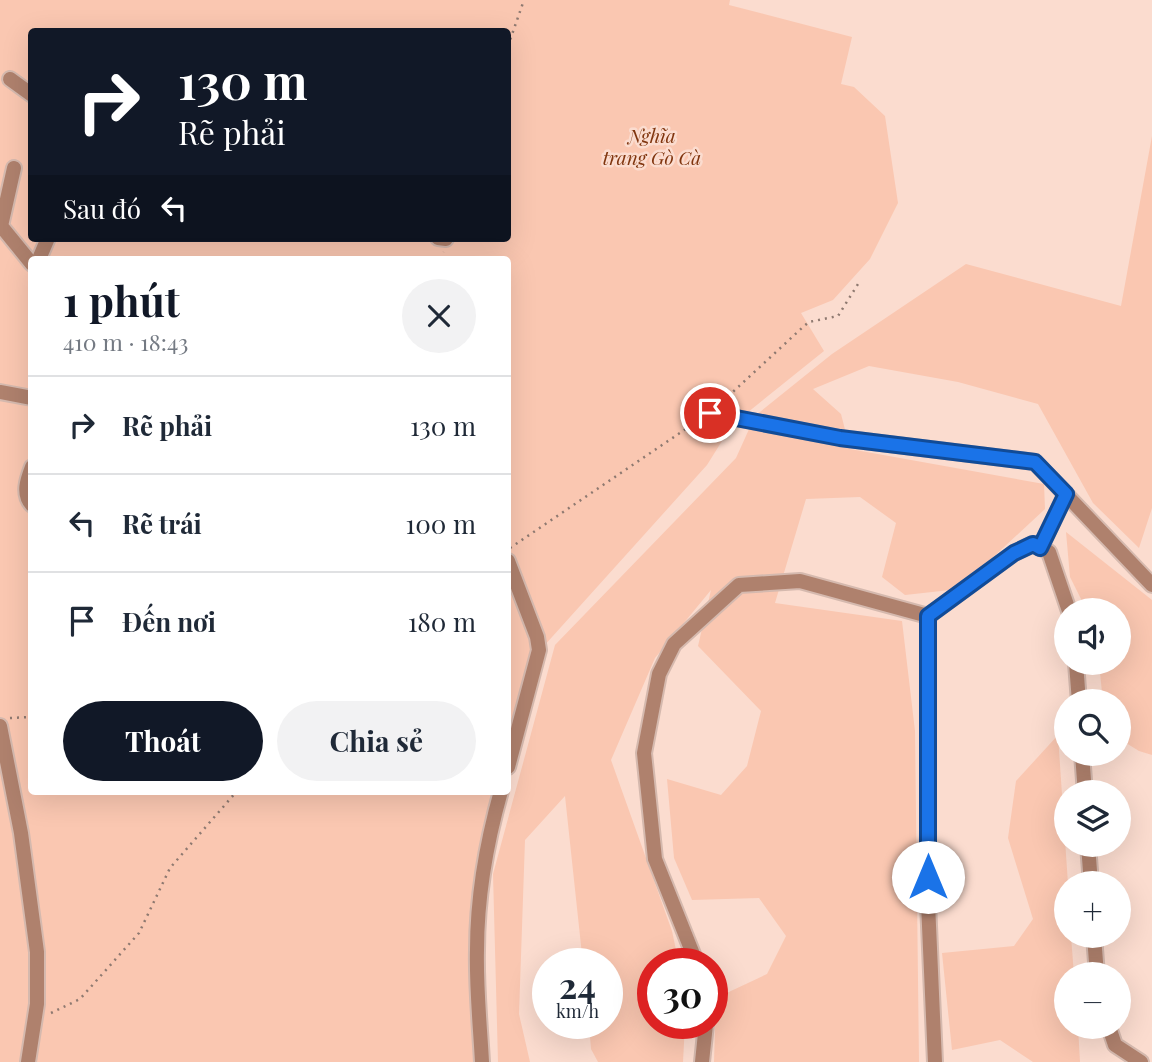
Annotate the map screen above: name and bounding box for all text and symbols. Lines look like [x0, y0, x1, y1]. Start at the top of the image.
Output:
text: 130 m [178, 47, 308, 112]
icon: right [63, 56, 154, 147]
text: Rẽ phải [178, 110, 286, 153]
park label: Nghĩa trang Gò Cà [603, 122, 701, 170]
icon: left [155, 189, 193, 227]
text: Sau đó [63, 191, 141, 226]
text: 1 phút [63, 272, 180, 328]
button: close [402, 279, 476, 353]
text: 410 m · 18:43 [63, 326, 188, 357]
pin [680, 383, 740, 443]
icon: arrive [691, 394, 729, 432]
icon: right [63, 406, 101, 444]
text: Rẽ phải [122, 408, 212, 443]
text: 130 m [410, 408, 476, 443]
icon: left [63, 504, 101, 542]
text: Rẽ trái [122, 506, 202, 541]
text: 100 m [406, 506, 476, 541]
map controls [1054, 598, 1131, 1039]
button: sound [1054, 598, 1131, 675]
icon: arrive [63, 602, 101, 640]
text: Đến nơi [122, 604, 216, 639]
text: 180 m [408, 604, 476, 639]
button: search [1054, 689, 1131, 766]
button: Thoát [63, 701, 263, 781]
button: Chia sẻ [277, 701, 476, 781]
button: layers [1054, 780, 1131, 857]
position arrow [891, 840, 965, 914]
button: + [1054, 871, 1131, 948]
speed limit sign: 30 [637, 948, 728, 1039]
text: 24 [559, 961, 596, 1008]
button: − [1054, 962, 1131, 1039]
text: km/h [556, 999, 599, 1023]

